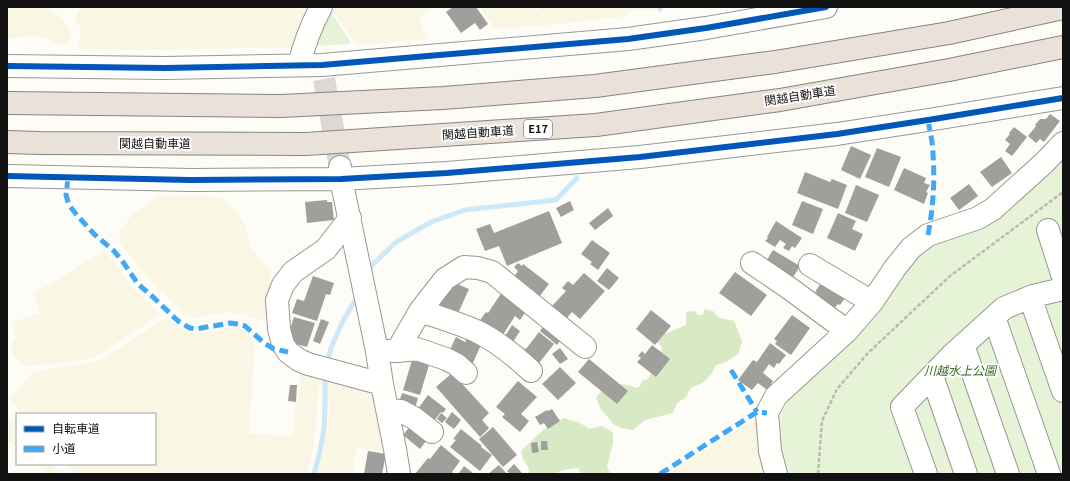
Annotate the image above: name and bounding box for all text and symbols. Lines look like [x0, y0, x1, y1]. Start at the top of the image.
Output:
street label: 関越自動車道 [763, 80, 837, 109]
road number: E17 [524, 120, 552, 138]
street label: 関越自動車道 [441, 121, 514, 142]
street label: 関越自動車道 [119, 134, 191, 151]
park label: 川越水上公園 [924, 361, 998, 378]
legend [16, 413, 156, 465]
text: 自転車道 [52, 419, 100, 436]
text: 小道 [52, 439, 76, 456]

